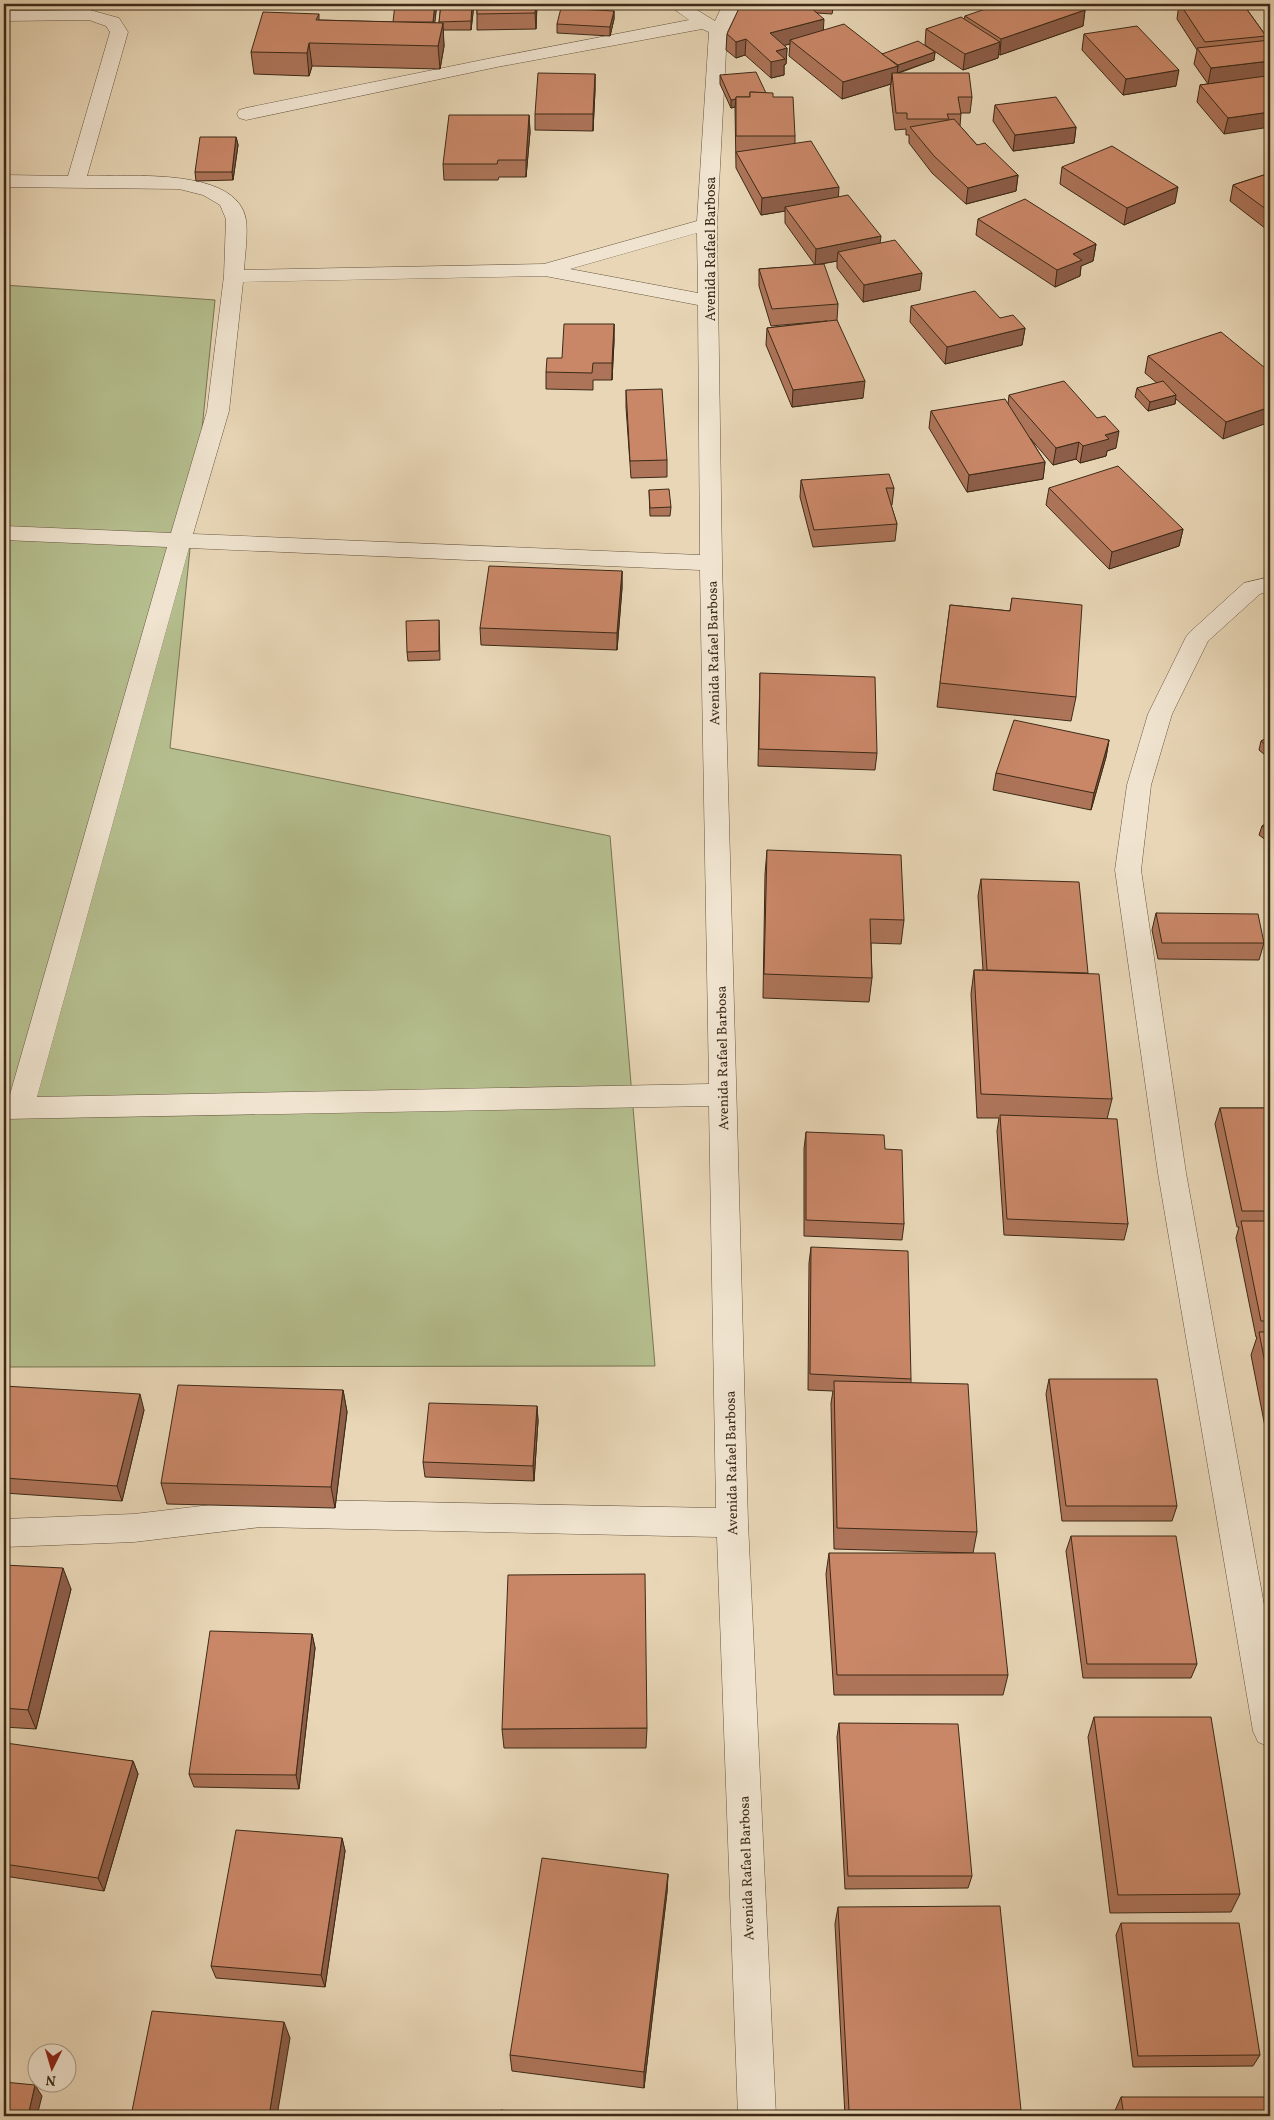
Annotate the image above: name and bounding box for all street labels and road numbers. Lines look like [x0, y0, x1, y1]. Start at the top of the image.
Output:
street label: Avenida Rafael Barbosa [702, 177, 721, 321]
street label: Avenida Rafael Barbosa [704, 580, 725, 725]
street label: Avenida Rafael Barbosa [713, 985, 734, 1130]
street label: Avenida Rafael Barbosa [722, 1390, 743, 1535]
street label: Avenida Rafael Barbosa [735, 1795, 760, 1941]

